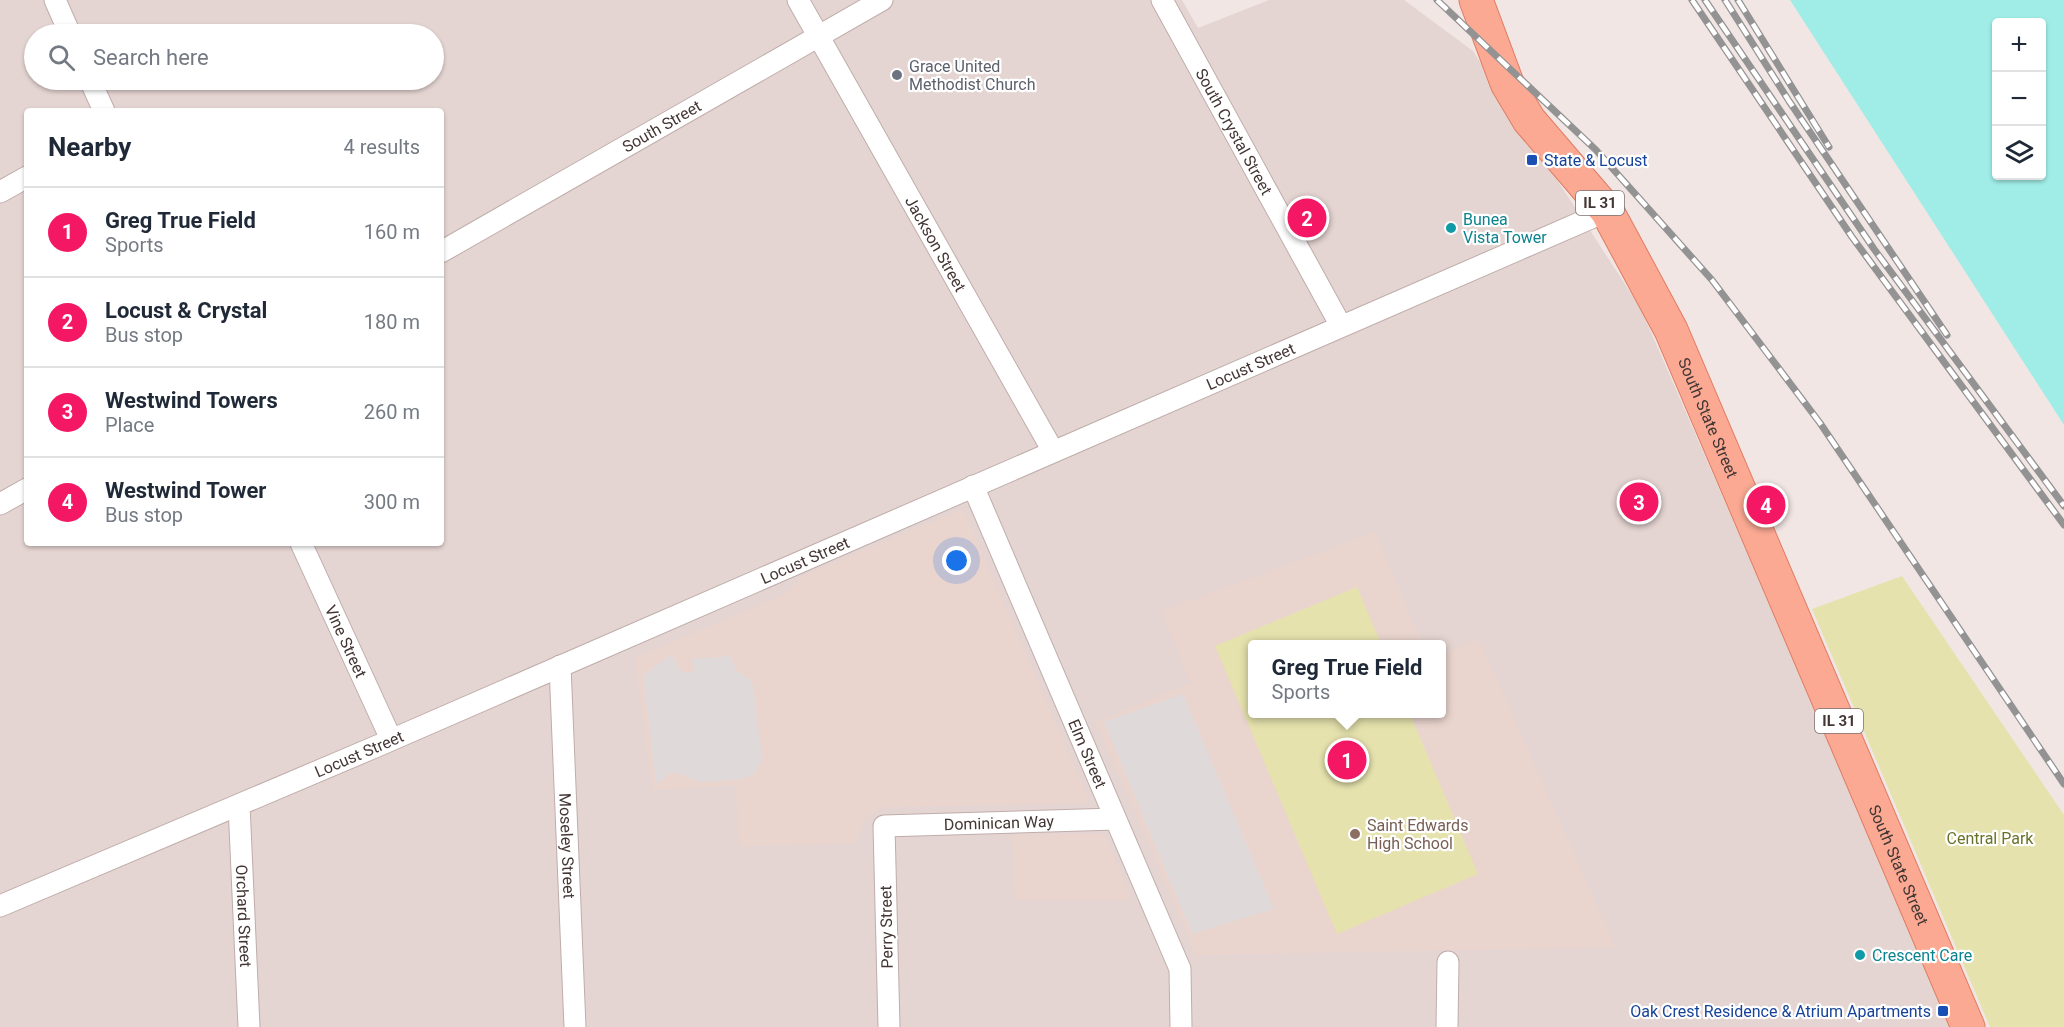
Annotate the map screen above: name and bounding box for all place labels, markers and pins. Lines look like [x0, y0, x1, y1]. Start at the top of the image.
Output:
place label: Grace United Methodist Church [909, 57, 1036, 94]
marker: Grace United Methodist Church [890, 68, 904, 82]
place label: State & Locust [1544, 151, 1647, 170]
marker: State & Locust [1525, 153, 1539, 167]
pin: 2 [1288, 196, 1326, 240]
place label: Bunea Vista Tower [1463, 210, 1547, 247]
marker: Bunea Vista Tower [1444, 221, 1458, 235]
pin: 3 [1620, 480, 1658, 524]
pin: 4 [1746, 482, 1786, 528]
pin: 1 [1328, 738, 1366, 783]
place label: Saint Edwards High School [1367, 816, 1468, 853]
marker: Saint Edwards High School [1348, 827, 1362, 841]
place label: Crescent Care [1872, 946, 1972, 965]
marker: Crescent Care [1853, 948, 1867, 962]
place label: Oak Crest Residence & Atrium Apartments [1630, 1002, 1931, 1021]
marker: Oak Crest Residence & Atrium Apartments [1936, 1004, 1950, 1018]

